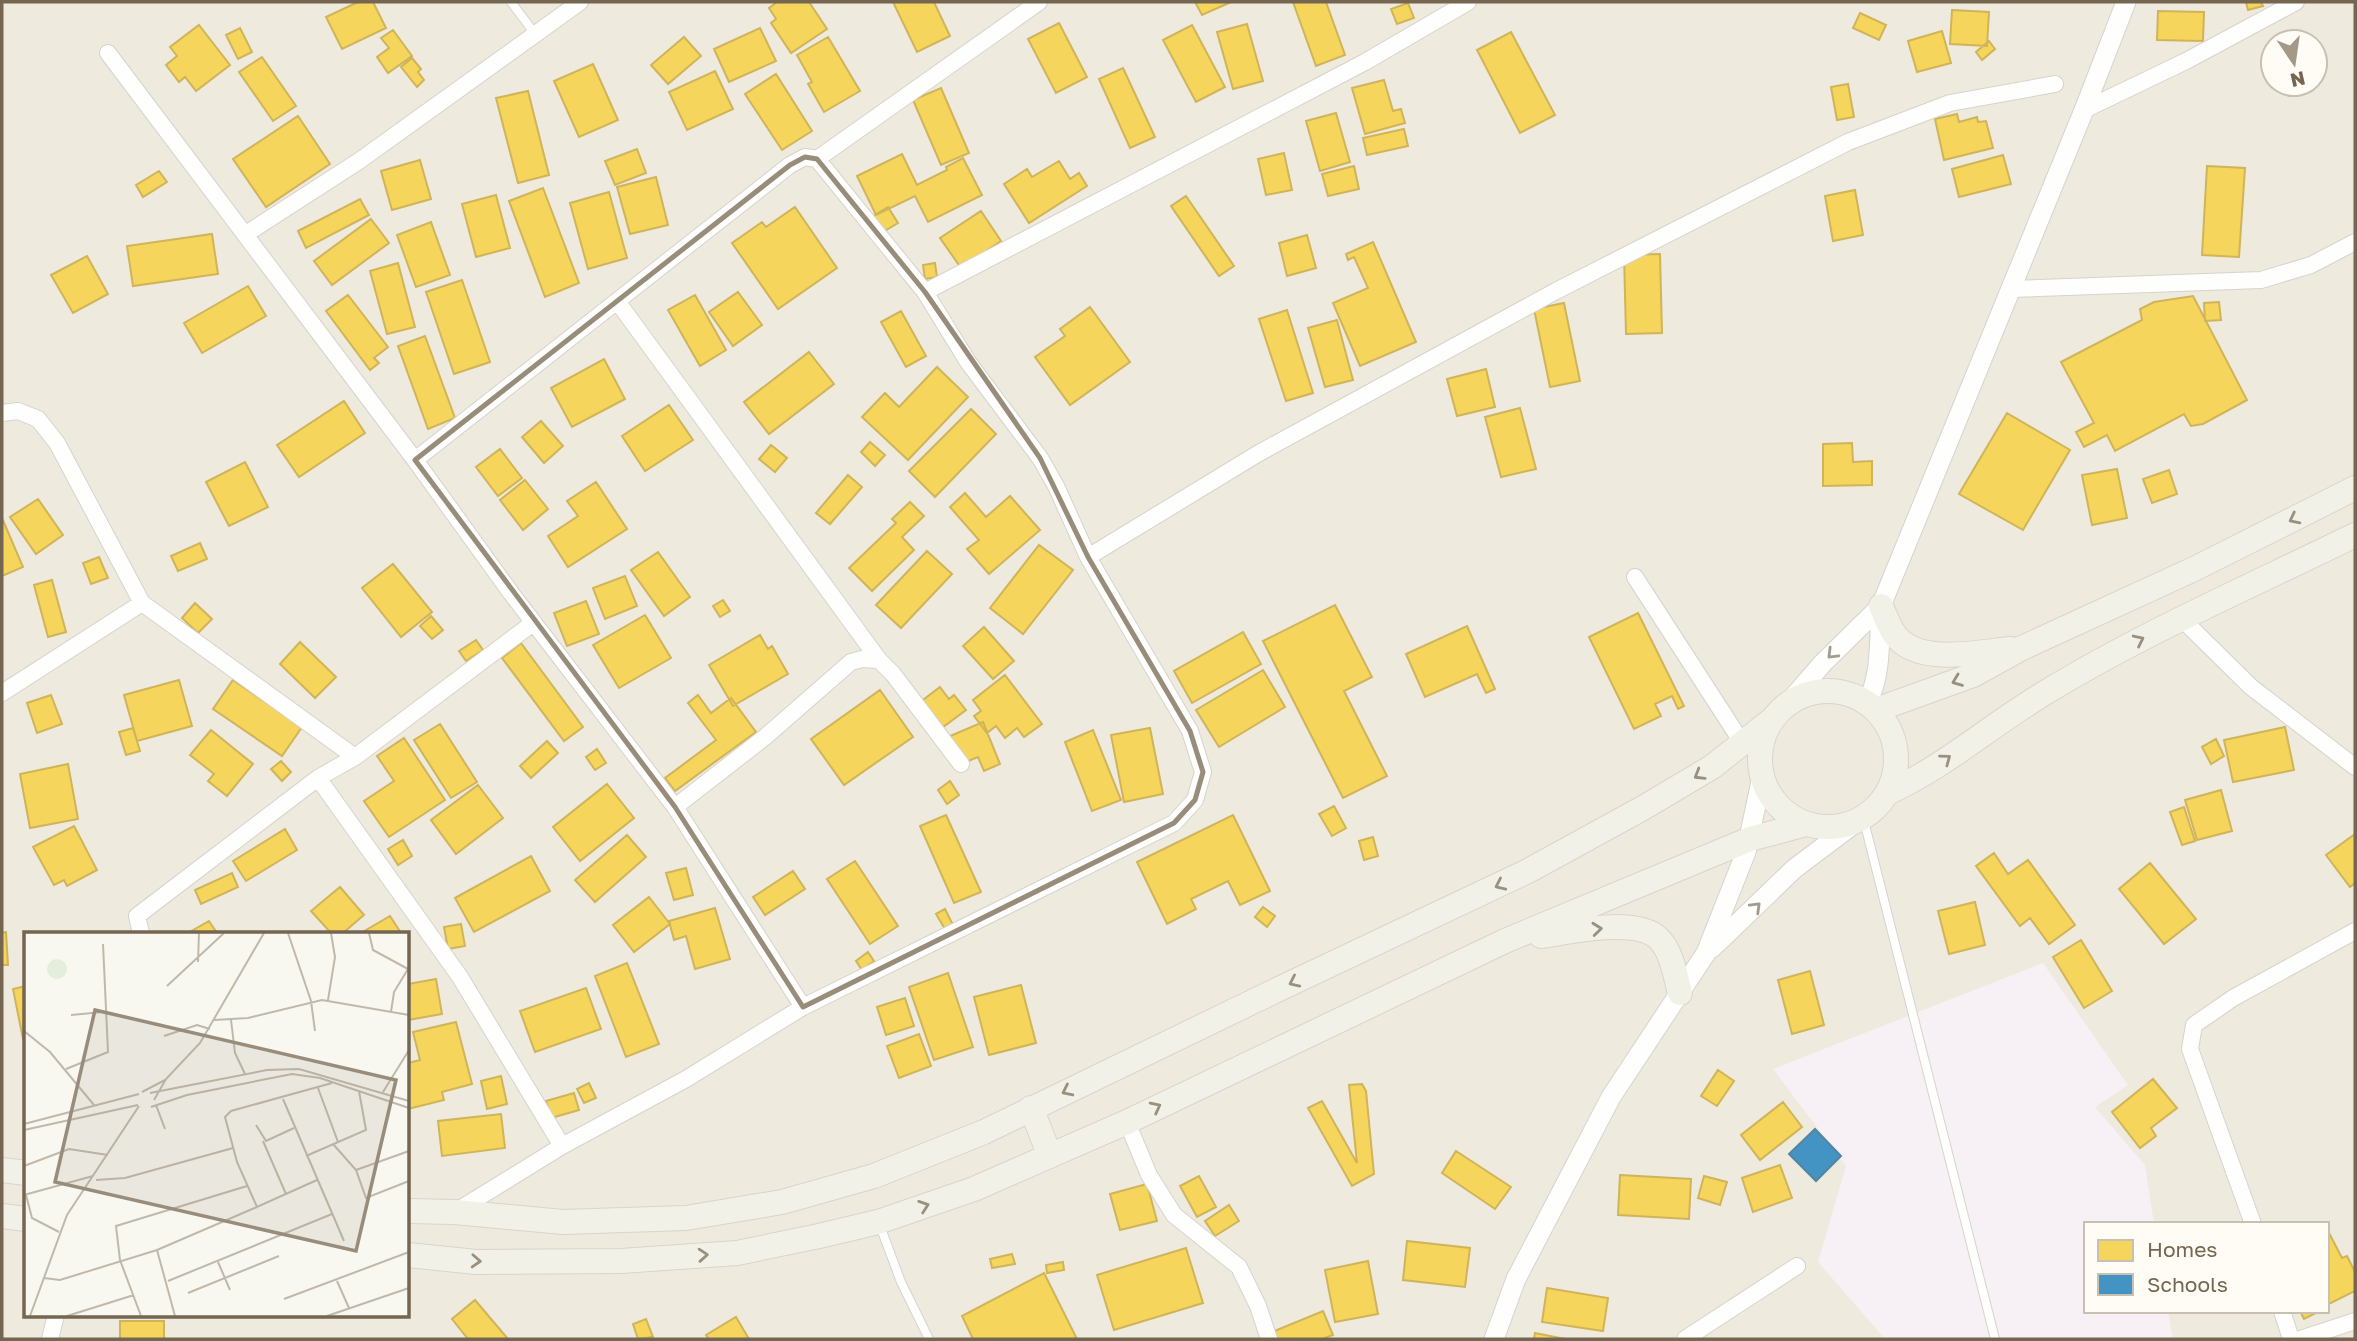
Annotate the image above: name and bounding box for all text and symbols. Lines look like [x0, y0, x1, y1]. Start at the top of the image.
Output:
north arrow [2259, 28, 2329, 98]
text: N [2288, 67, 2308, 93]
one-way arrow [2289, 510, 2301, 524]
one-way arrow [2132, 635, 2144, 649]
one-way arrow [1827, 645, 1840, 658]
one-way arrow [1951, 672, 1963, 686]
one-way arrow [1938, 755, 1951, 768]
one-way arrow [1693, 766, 1706, 779]
one-way arrow [1495, 876, 1507, 890]
one-way arrow [1748, 902, 1761, 915]
one-way arrow [1592, 922, 1603, 937]
inset map [24, 932, 410, 1316]
one-way arrow [1289, 973, 1301, 987]
one-way arrow [1062, 1083, 1074, 1097]
one-way arrow [1149, 1102, 1161, 1115]
one-way arrow [918, 1200, 930, 1214]
legend [2084, 1222, 2329, 1313]
text: Homes [2147, 1236, 2217, 1262]
one-way arrow [698, 1248, 709, 1263]
one-way arrow [471, 1253, 482, 1268]
text: Schools [2147, 1271, 2228, 1297]

